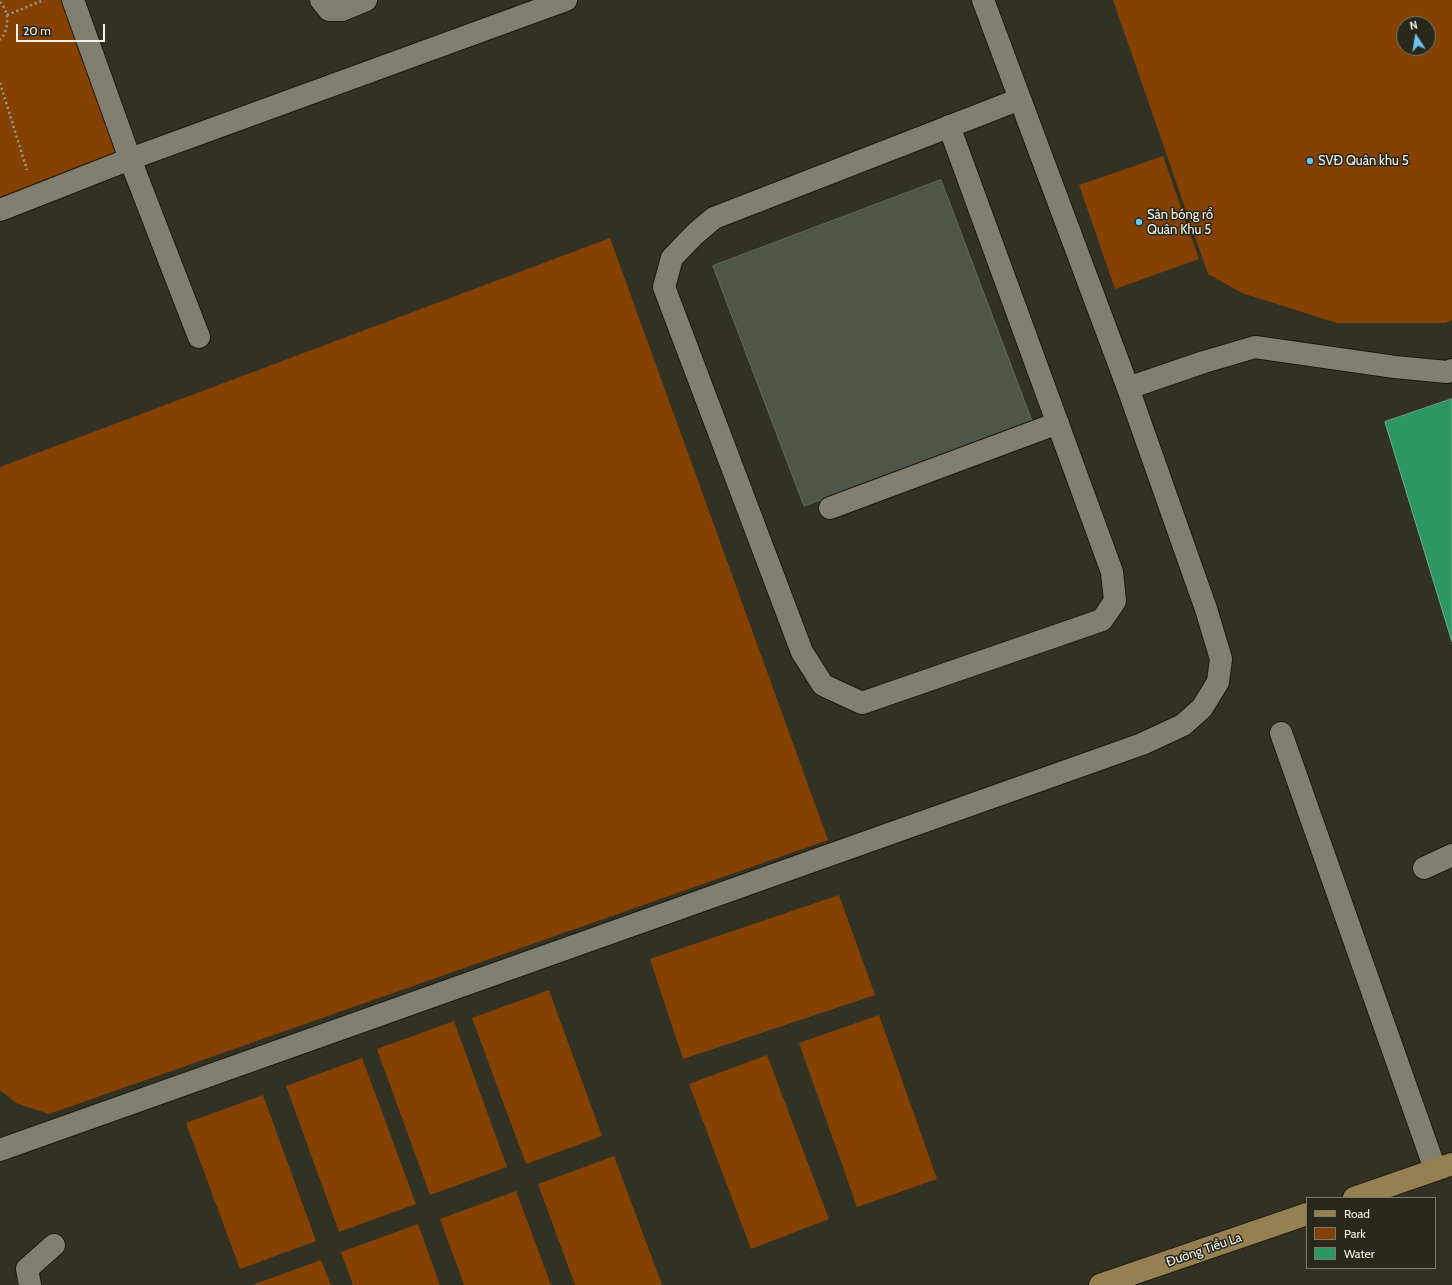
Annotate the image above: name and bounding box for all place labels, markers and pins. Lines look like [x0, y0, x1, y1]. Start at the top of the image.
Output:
place label: SVĐ Quân khu 5 [1318, 153, 1409, 169]
marker: SVĐ Quân khu 5 [1305, 156, 1315, 166]
place label: Sân bóng rổ Quân Khu 5 [1147, 207, 1213, 238]
marker: Sân bóng rổ Quân Khu 5 [1134, 217, 1144, 227]

